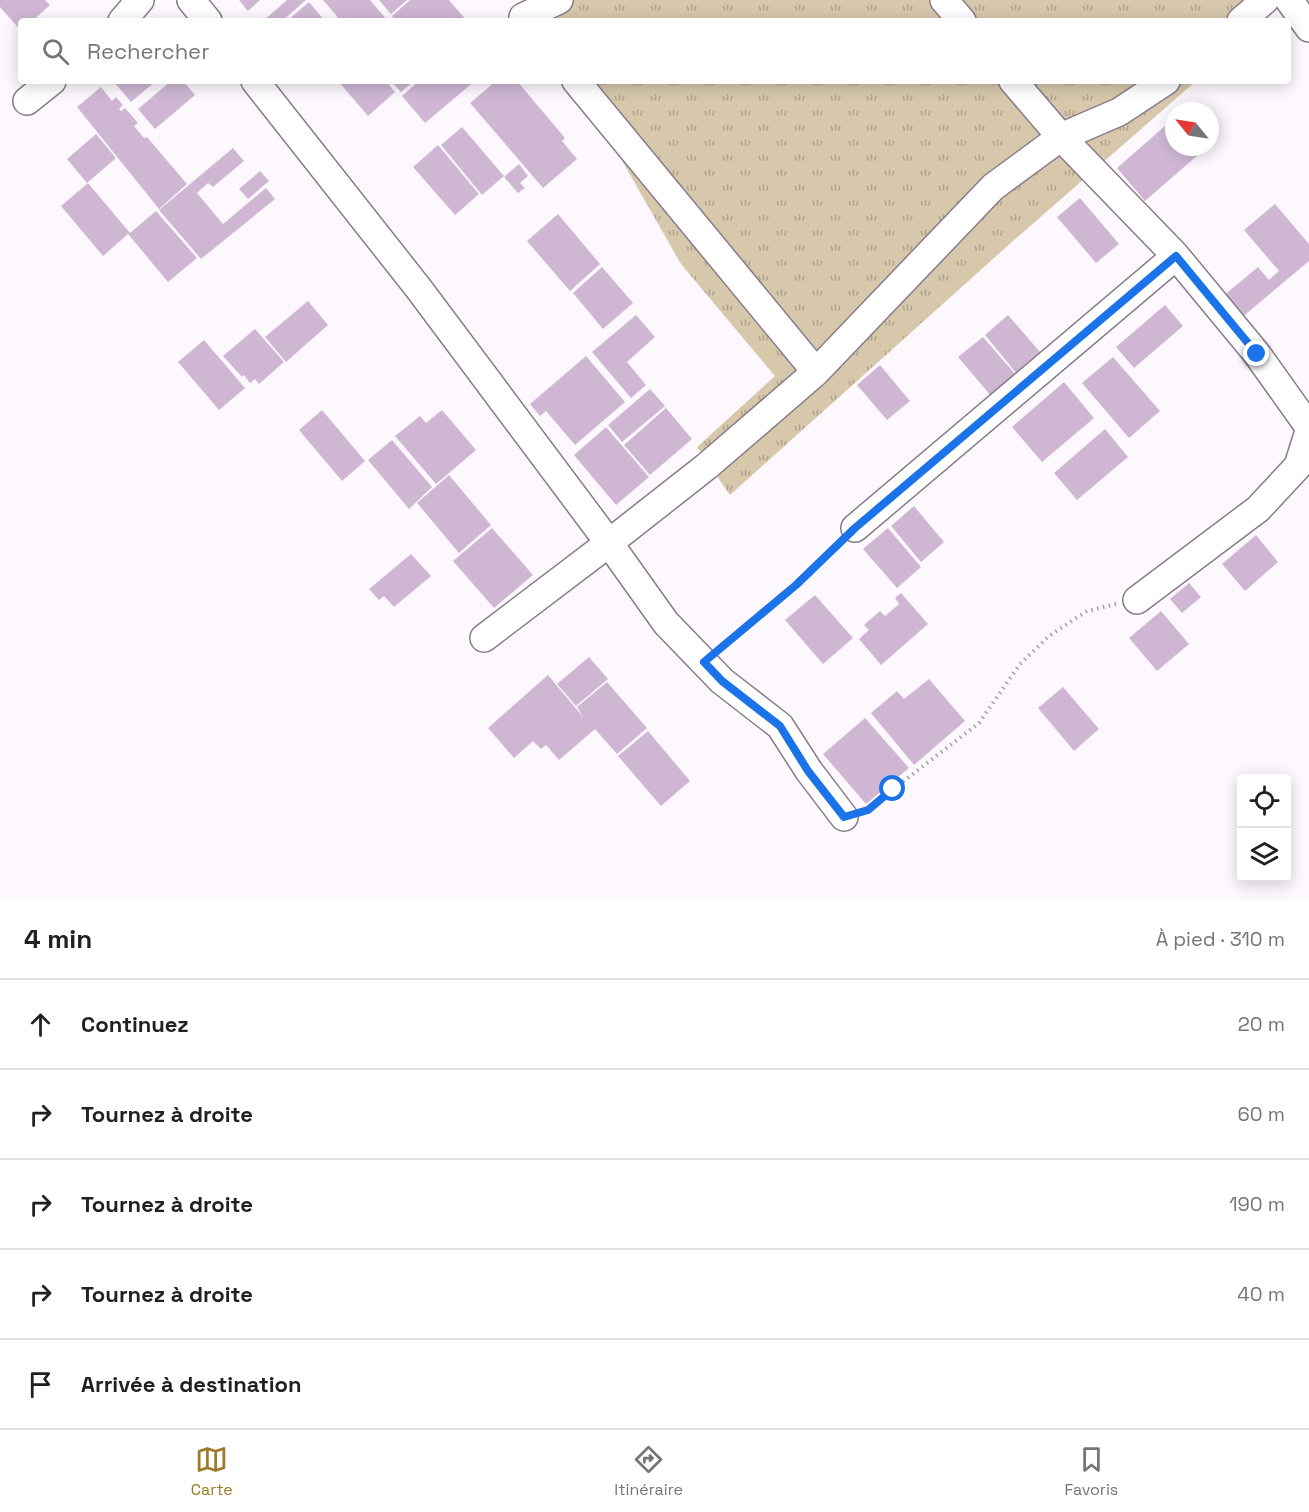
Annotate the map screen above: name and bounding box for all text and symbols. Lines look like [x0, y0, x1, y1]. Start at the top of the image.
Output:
search box [18, 18, 1291, 84]
icon: search [39, 35, 72, 68]
text: Rechercher [87, 37, 209, 65]
north arrow [1165, 102, 1219, 156]
route end [1243, 340, 1269, 366]
map controls [1237, 774, 1291, 882]
button: locate [1237, 774, 1291, 828]
route start [879, 775, 905, 801]
button: layers [1237, 828, 1291, 882]
text: 4 min [24, 922, 92, 956]
text: À pied · 310 m [1156, 926, 1285, 952]
icon: ahead [24, 1008, 57, 1041]
text: Continuez [81, 1010, 189, 1038]
text: 20 m [1238, 1011, 1285, 1037]
icon: right [24, 1098, 57, 1131]
text: Tournez à droite [81, 1100, 253, 1128]
text: 60 m [1238, 1101, 1285, 1127]
icon: right [24, 1188, 57, 1221]
text: Tournez à droite [81, 1190, 253, 1218]
text: 190 m [1229, 1191, 1285, 1217]
icon: right [24, 1278, 57, 1311]
text: Tournez à droite [81, 1280, 253, 1308]
text: 40 m [1237, 1281, 1285, 1307]
icon: arrive [24, 1368, 57, 1401]
text: Arrivée à destination [81, 1370, 302, 1398]
tab: Carte [191, 1443, 233, 1500]
tab: Itinéraire [614, 1443, 683, 1500]
tab: Favoris [1064, 1443, 1118, 1500]

